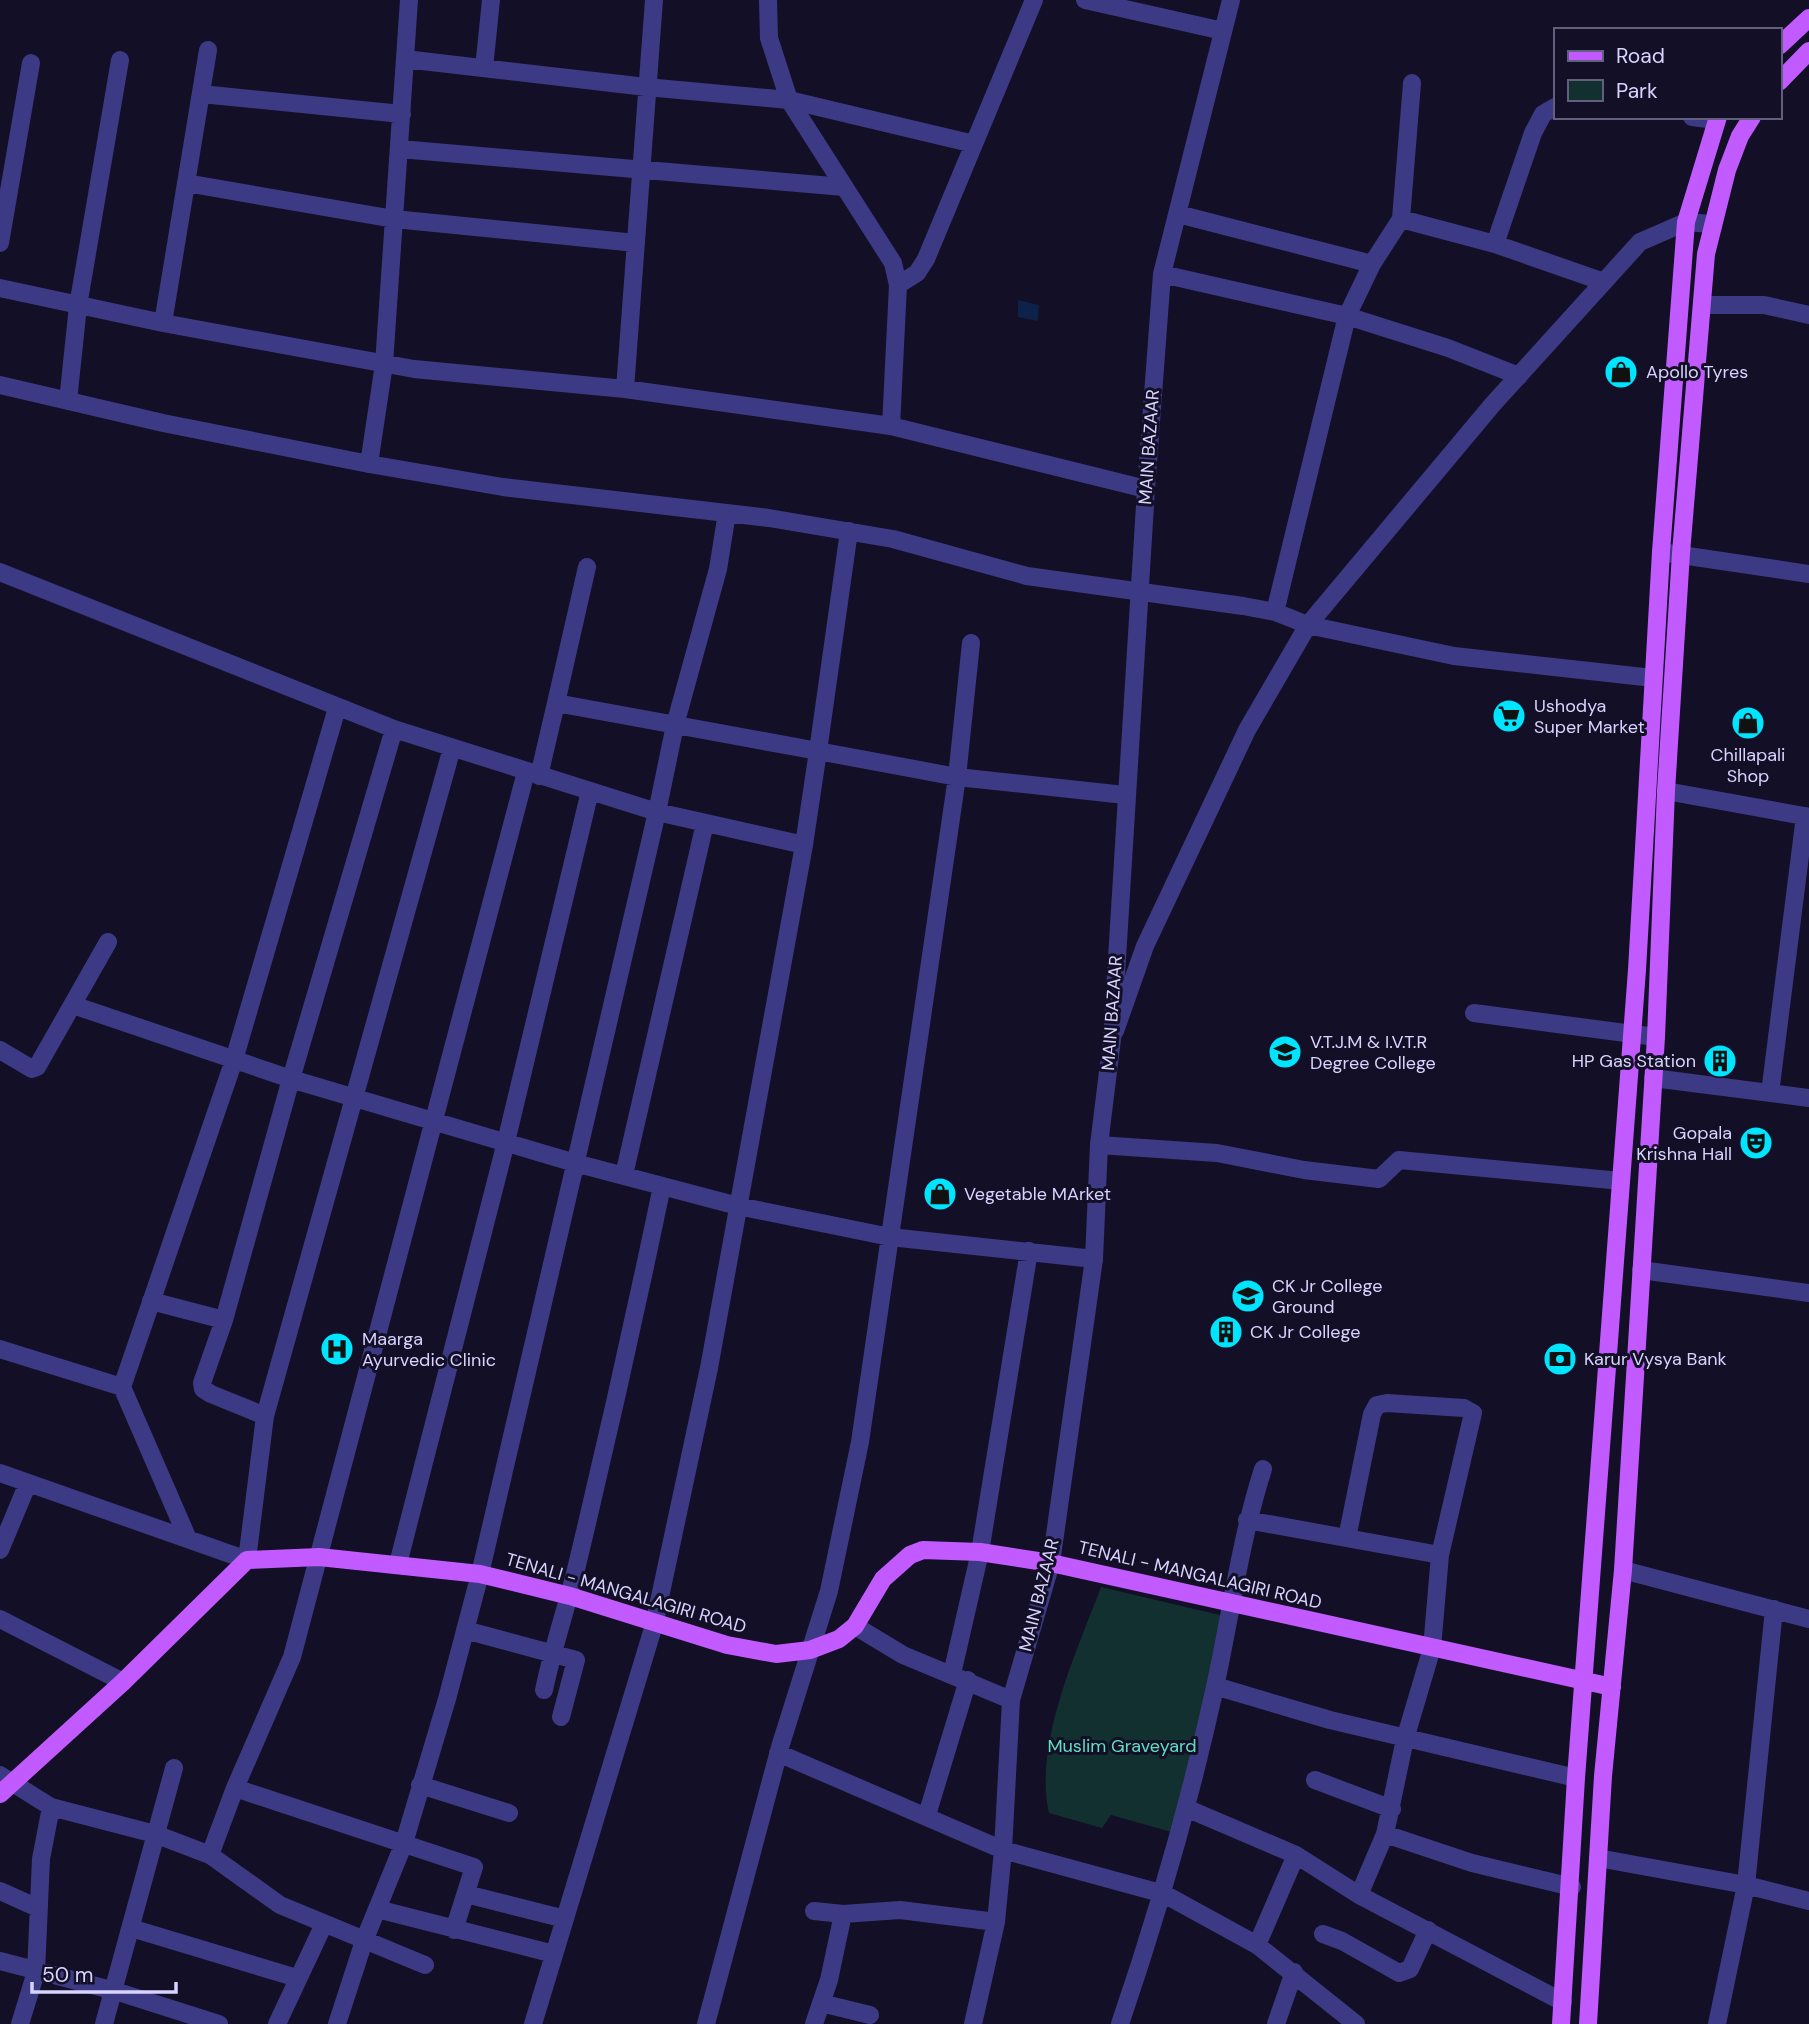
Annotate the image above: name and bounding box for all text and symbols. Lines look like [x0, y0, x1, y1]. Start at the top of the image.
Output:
legend [1554, 28, 1781, 119]
text: Road [1616, 42, 1665, 70]
text: Park [1616, 77, 1658, 105]
shop icon: Apollo Tyres [1602, 353, 1640, 391]
place label: Apollo Tyres [1646, 360, 1748, 384]
street label: MAIN BAZAAR [1133, 389, 1165, 505]
place label: Ushodya Super Market [1534, 694, 1645, 739]
supermarket icon: Ushodya Super Market [1490, 697, 1528, 735]
shop icon: Chillapali Shop [1729, 704, 1767, 742]
place label: Chillapali Shop [1711, 743, 1785, 788]
street label: MAIN BAZAAR [1096, 955, 1128, 1071]
place label: V.T.J.M & I.V.T.R Degree College [1310, 1030, 1436, 1075]
school or university icon: V.T.J.M & I.V.T.R Degree College [1266, 1033, 1304, 1071]
building icon: HP Gas Station [1701, 1042, 1739, 1080]
place label: HP Gas Station [1572, 1049, 1696, 1073]
place label: Gopala Krishna Hall [1636, 1121, 1732, 1166]
theatre icon: Gopala Krishna Hall [1737, 1124, 1775, 1162]
shop icon: Vegetable MArket [921, 1175, 959, 1213]
place label: Vegetable MArket [964, 1182, 1111, 1206]
place label: CK Jr College Ground [1272, 1274, 1382, 1319]
school or university icon: CK Jr College Ground [1229, 1277, 1267, 1315]
building icon: CK Jr College [1207, 1313, 1245, 1351]
place label: CK Jr College [1250, 1320, 1360, 1344]
place label: Maarga Ayurvedic Clinic [362, 1327, 496, 1372]
hospital icon: Maarga Ayurvedic Clinic [318, 1330, 356, 1368]
bank icon: Karur Vysya Bank [1541, 1340, 1579, 1378]
place label: Karur Vysya Bank [1584, 1347, 1727, 1371]
street label: TENALI - MANGALAGIRI ROAD [1076, 1535, 1324, 1615]
street label: MAIN BAZAAR [1013, 1536, 1065, 1654]
street label: TENALI - MANGALAGIRI ROAD [503, 1547, 749, 1639]
park label: Muslim Graveyard [1047, 1734, 1197, 1758]
scale bar [32, 1951, 175, 1995]
text: 50 m [42, 1961, 93, 1989]

